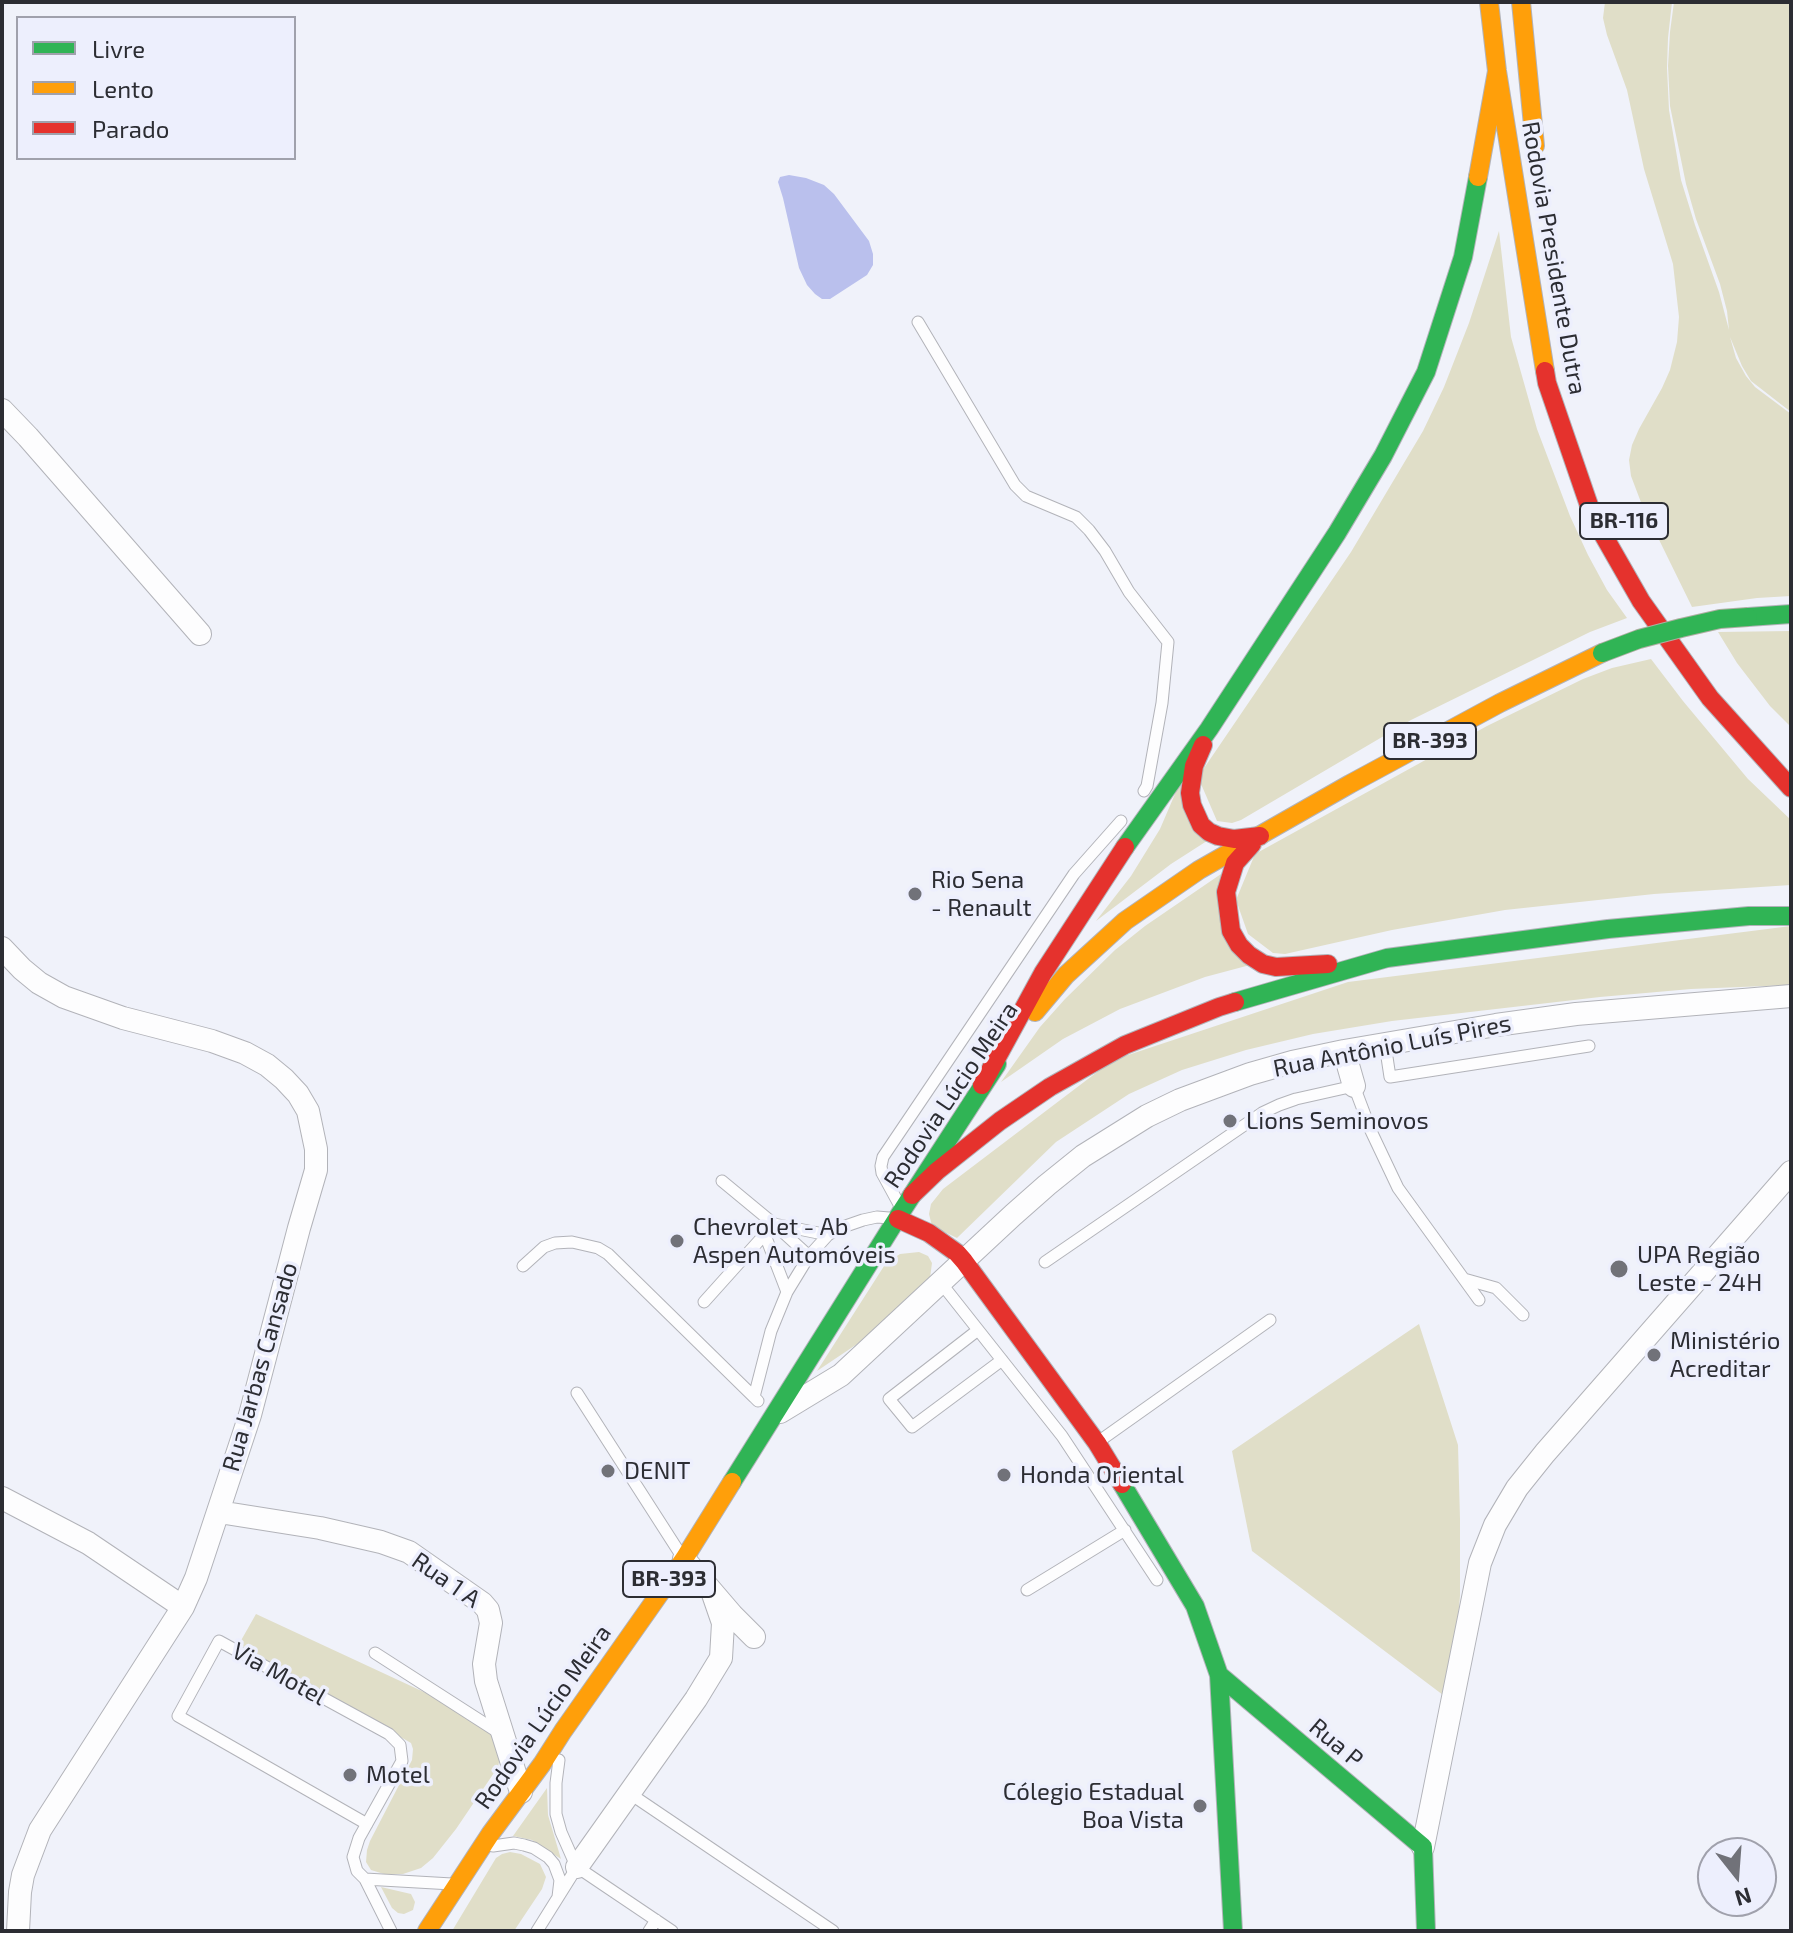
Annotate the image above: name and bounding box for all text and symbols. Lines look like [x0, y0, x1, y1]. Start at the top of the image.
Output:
legend [16, 16, 296, 160]
text: Livre [92, 34, 145, 63]
text: Lento [92, 74, 154, 103]
text: Parado [92, 114, 169, 143]
street label: Rodovia Presidente Dutra [1516, 119, 1592, 397]
road number: BR-116 [1580, 503, 1668, 539]
road number: BR-393 [1384, 723, 1476, 759]
place label: Rio Sena - Renault [931, 866, 1032, 922]
marker: Rio Sena - Renault [906, 885, 924, 903]
street label: Rodovia Lúcio Meira [878, 997, 1024, 1193]
street label: Rua Antônio Luís Pires [1271, 1009, 1513, 1083]
place label: Lions Seminovos [1246, 1107, 1429, 1135]
marker: Lions Seminovos [1221, 1112, 1239, 1130]
place label: Chevrolet - Ab Aspen Automóveis [693, 1213, 896, 1269]
marker: Chevrolet - Ab Aspen Automóveis [668, 1232, 686, 1250]
place label: UPA Região Leste - 24H [1637, 1241, 1762, 1297]
marker: UPA Região Leste - 24H [1608, 1258, 1630, 1280]
street label: Rua Jarbas Cansado [216, 1259, 304, 1475]
place label: Ministério Acreditar [1670, 1327, 1780, 1383]
marker: Ministério Acreditar [1645, 1346, 1663, 1364]
place label: DENIT [624, 1457, 691, 1485]
place label: Honda Oriental [1020, 1461, 1184, 1489]
marker: DENIT [599, 1462, 617, 1480]
marker: Honda Oriental [995, 1466, 1013, 1484]
street label: Rua 1 A [406, 1546, 486, 1614]
road number: BR-393 [623, 1561, 715, 1597]
street label: Rodovia Lúcio Meira [469, 1619, 617, 1815]
street label: Via Motel [227, 1636, 331, 1712]
street label: Rua P [1303, 1712, 1369, 1774]
place label: Motel [366, 1761, 430, 1789]
marker: Motel [341, 1766, 359, 1784]
place label: Cólegio Estadual Boa Vista [1003, 1778, 1184, 1834]
marker: Cólegio Estadual Boa Vista [1191, 1797, 1209, 1815]
north arrow [1697, 1837, 1777, 1917]
text: N [1732, 1883, 1755, 1913]

